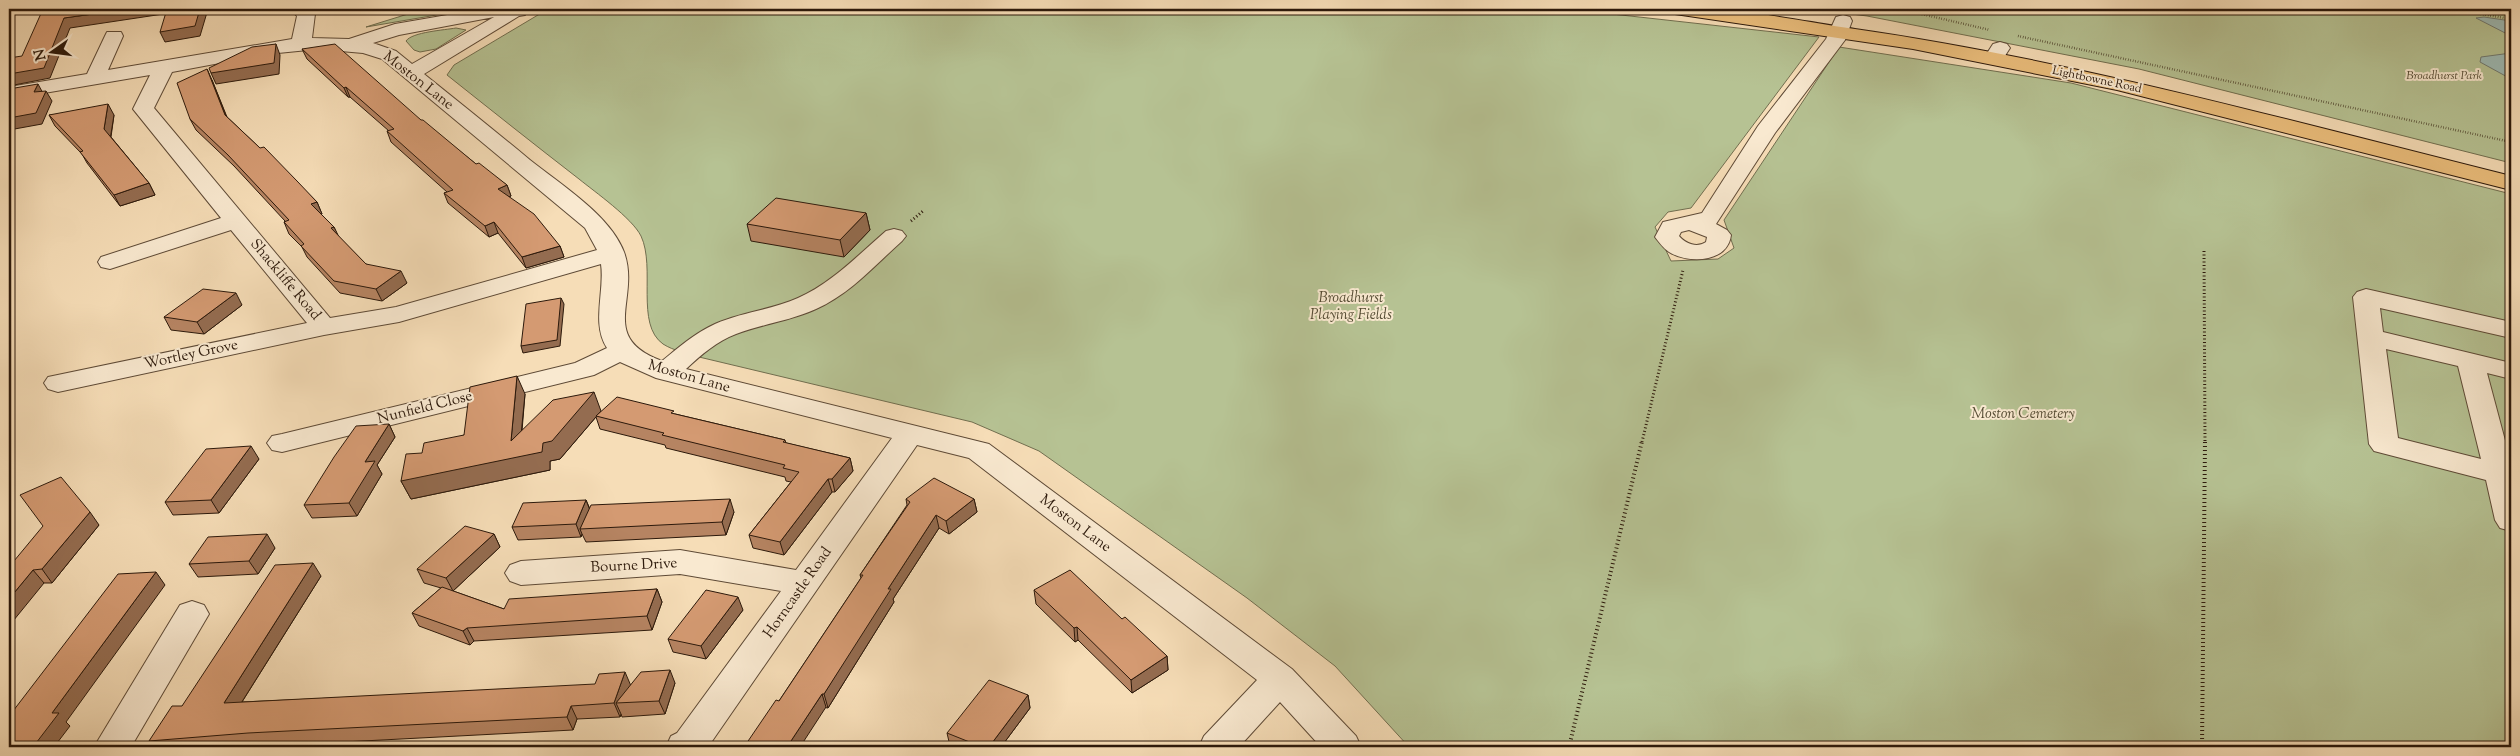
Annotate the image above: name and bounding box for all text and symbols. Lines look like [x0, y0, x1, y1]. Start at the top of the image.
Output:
north arrow [28, 28, 78, 78]
text: N [30, 47, 52, 63]
street label: Moston Lane [378, 47, 458, 115]
street label: Lightbowne Road [2051, 62, 2144, 98]
park label: Broadhurst Park [2406, 67, 2482, 85]
street label: Shackliffe Road [245, 235, 326, 326]
park label: Broadhurst Playing Fields [1310, 288, 1392, 326]
street label: Wortley Grove [142, 335, 240, 375]
street label: Moston Lane [645, 355, 733, 399]
street label: Nunfield Close [375, 386, 475, 430]
park label: Moston Cemetery [1971, 404, 2075, 425]
street label: Moston Lane [1035, 490, 1115, 558]
street label: Horncastle Road [759, 543, 838, 643]
street label: Bourne Drive [590, 553, 678, 579]

